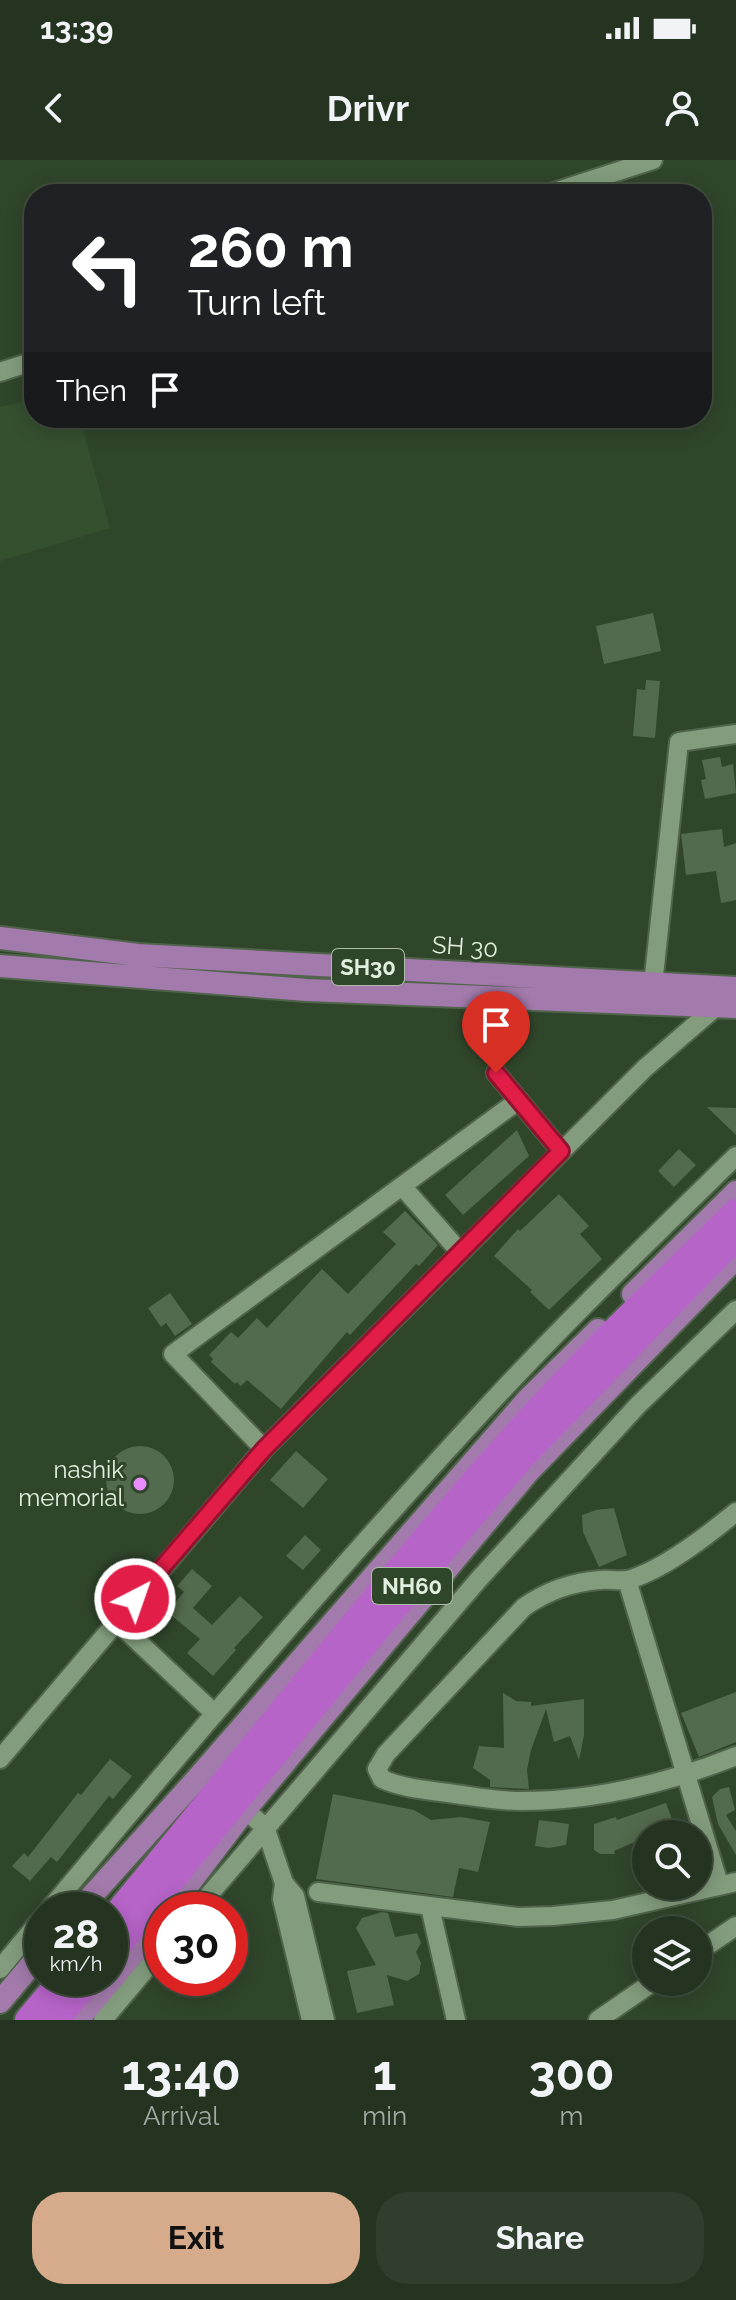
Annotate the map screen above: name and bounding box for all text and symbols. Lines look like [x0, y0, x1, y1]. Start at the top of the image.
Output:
text: 13:39 [40, 11, 113, 46]
icon: back [32, 86, 76, 130]
icon: person [660, 86, 704, 130]
text: Drivr [327, 87, 409, 129]
text: 260 m [188, 214, 354, 280]
icon: left [56, 216, 160, 320]
text: Turn left [188, 281, 326, 323]
icon: arrive [143, 368, 187, 412]
text: Then [56, 373, 127, 408]
street label: SH 30 [431, 930, 499, 963]
road number: SH30 [332, 949, 404, 985]
pin [462, 991, 530, 1073]
icon: arrive [474, 1003, 518, 1047]
place label: nashik memorial [18, 1455, 124, 1512]
marker: nashik memorial [131, 1475, 149, 1493]
position arrow [93, 1557, 177, 1641]
road number: NH60 [372, 1568, 452, 1604]
map controls [632, 1820, 712, 1996]
button: search [632, 1820, 712, 1900]
speed limit sign: 30 [144, 1892, 248, 1996]
text: 28 [53, 1910, 99, 1957]
button: layers [632, 1916, 712, 1996]
text: km/h [50, 1952, 102, 1976]
text: 13:40 [122, 2045, 241, 2101]
text: 1 [373, 2045, 397, 2101]
text: 300 [529, 2045, 614, 2101]
text: Arrival [143, 2101, 219, 2131]
text: min [362, 2101, 407, 2131]
text: m [560, 2101, 583, 2131]
button: Exit [32, 2192, 360, 2284]
button: Share [376, 2192, 704, 2284]

